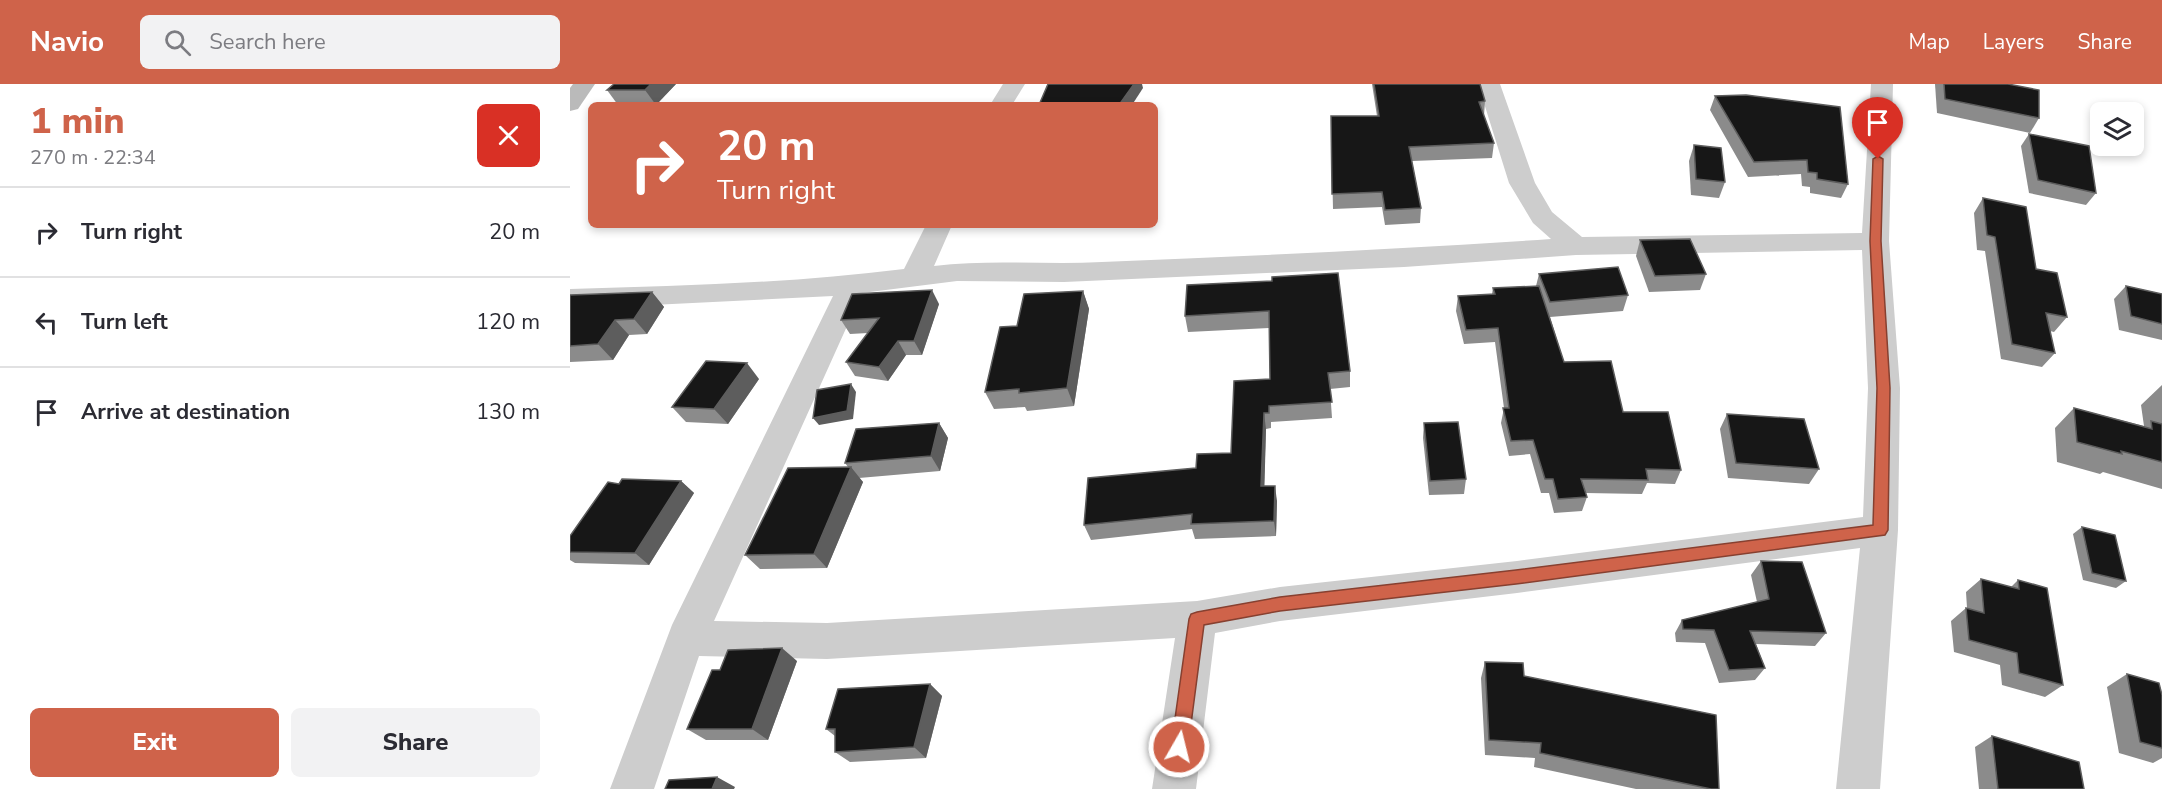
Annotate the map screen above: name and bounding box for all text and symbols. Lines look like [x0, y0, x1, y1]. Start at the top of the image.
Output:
search box [140, 15, 560, 69]
text: Navio [30, 23, 104, 61]
icon: search [161, 26, 194, 59]
text: Search here [209, 27, 326, 57]
text: Map [1908, 28, 1950, 56]
text: Layers [1983, 28, 2044, 56]
text: Share [2077, 28, 2132, 56]
text: 1 min [30, 97, 125, 146]
pin [1852, 97, 1903, 159]
map controls [2090, 102, 2144, 156]
button: layers [2090, 102, 2144, 156]
button: close [477, 104, 540, 167]
icon: arrive [1861, 106, 1894, 139]
text: 20 m [717, 118, 816, 175]
icon: right [618, 126, 696, 204]
text: 270 m · 22:34 [30, 144, 156, 171]
text: Turn right [717, 172, 835, 209]
icon: right [30, 216, 63, 249]
text: Turn right [81, 217, 182, 247]
text: 20 m [489, 217, 540, 247]
icon: left [30, 306, 63, 339]
text: Turn left [81, 307, 168, 337]
text: 120 m [476, 307, 540, 337]
icon: arrive [30, 396, 63, 429]
text: Arrive at destination [81, 397, 290, 427]
text: 130 m [476, 397, 540, 427]
button: Exit [30, 708, 279, 777]
button: Share [291, 708, 540, 777]
position arrow [1147, 715, 1211, 779]

